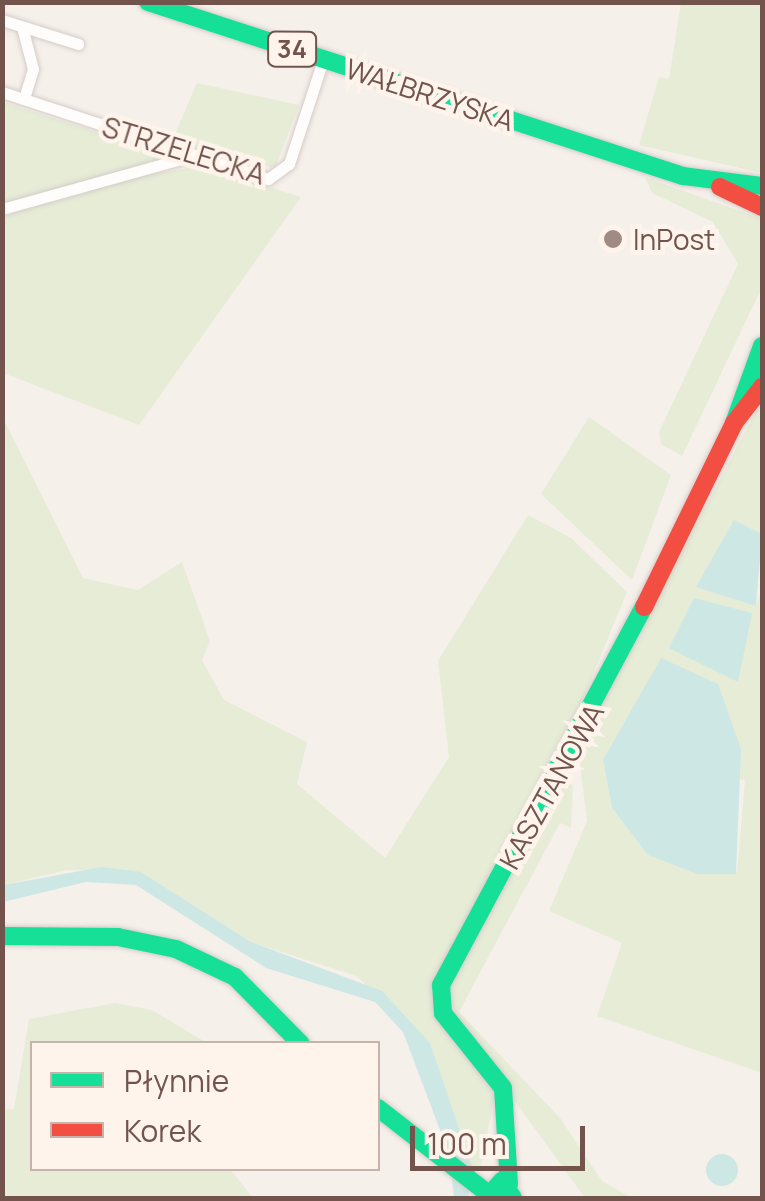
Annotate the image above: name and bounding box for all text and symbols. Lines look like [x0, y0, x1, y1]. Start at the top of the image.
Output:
road number: 34 [267, 29, 317, 69]
street label: WAŁBRZYSKA [342, 51, 518, 137]
street label: STRZELECKA [98, 109, 270, 191]
place label: InPost [633, 222, 715, 256]
marker: InPost [602, 228, 624, 250]
street label: KASZTANOWA [492, 697, 610, 875]
legend [30, 1041, 380, 1171]
text: Płynnie [124, 1060, 229, 1101]
scale bar [415, 1106, 590, 1168]
text: Korek [124, 1110, 201, 1151]
text: 100 m [427, 1123, 507, 1164]

